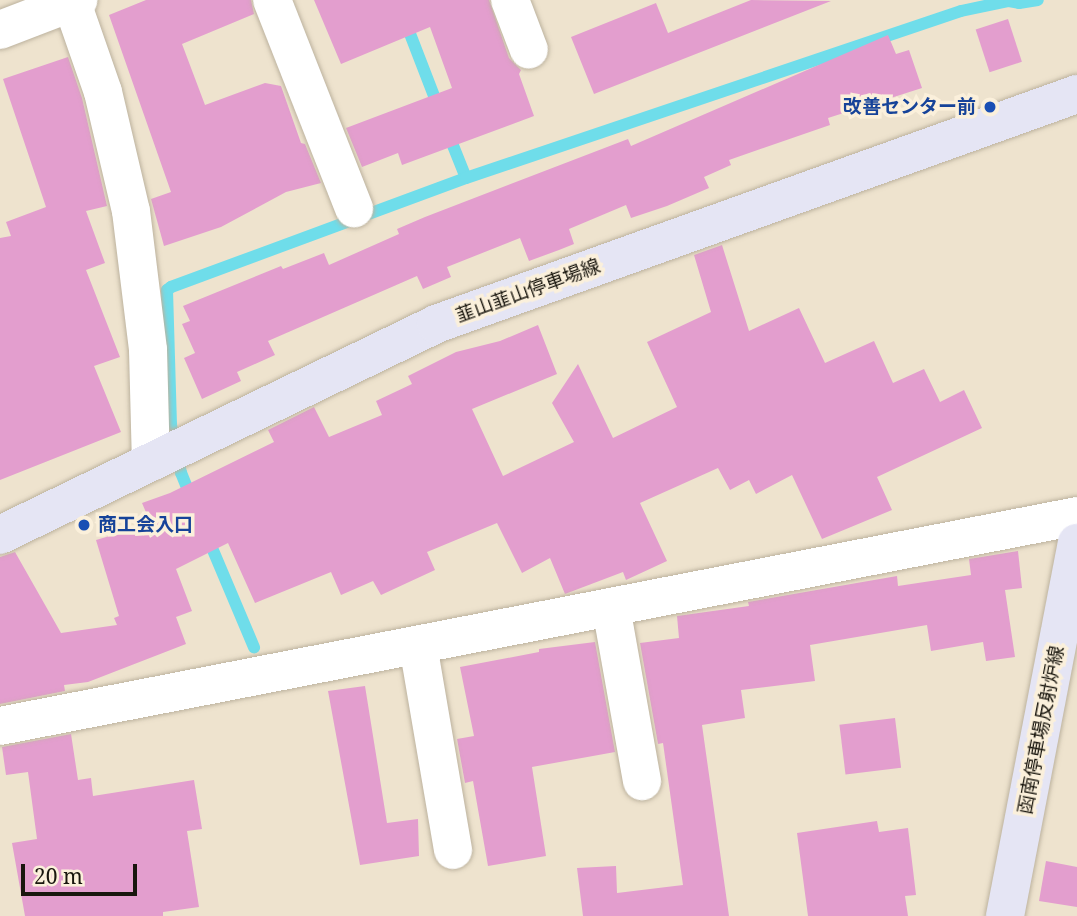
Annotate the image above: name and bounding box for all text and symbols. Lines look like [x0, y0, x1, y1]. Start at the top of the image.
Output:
place label: 改善センター前 [843, 96, 976, 118]
marker: 改善センター前 [982, 99, 998, 115]
street label: 韮山韮山停車場線 [453, 254, 603, 328]
place label: 商工会入口 [98, 514, 193, 536]
marker: 商工会入口 [76, 517, 92, 533]
street label: 函南停車場反射炉線 [1013, 644, 1069, 816]
scale bar [24, 850, 140, 894]
text: 20 m [34, 862, 83, 890]

